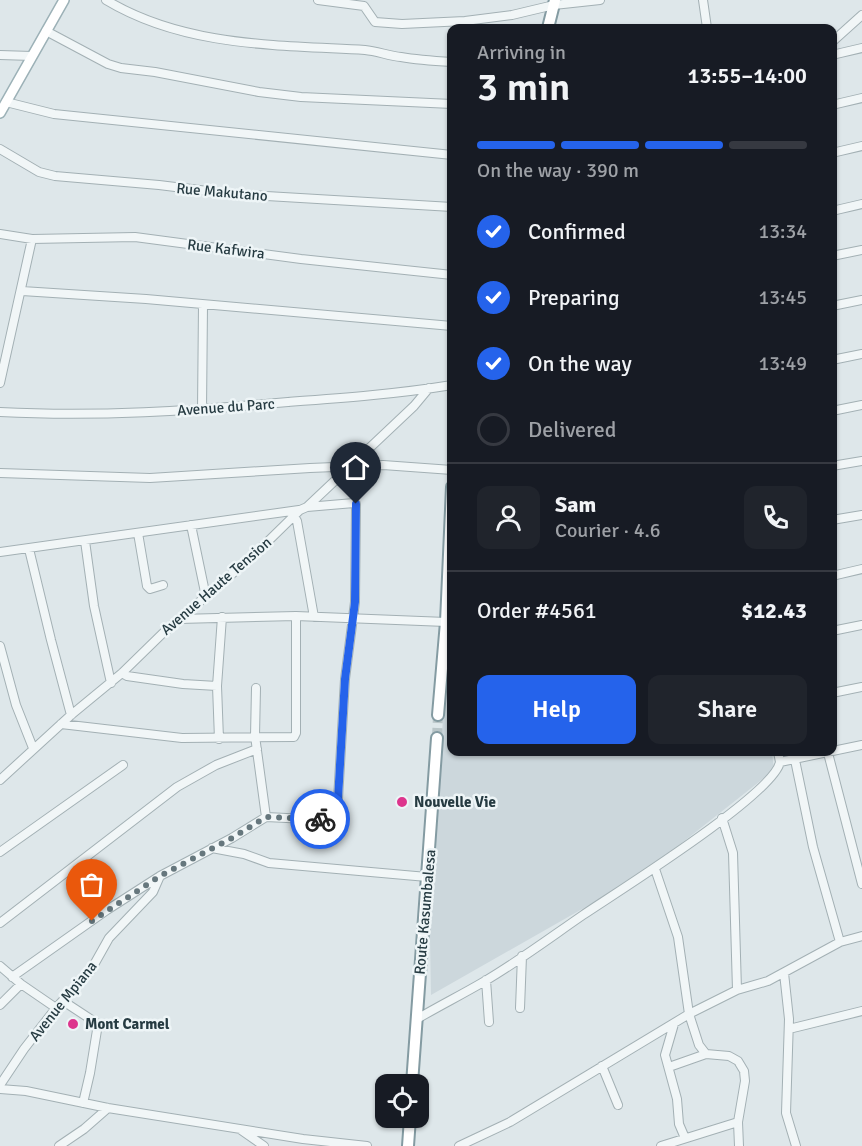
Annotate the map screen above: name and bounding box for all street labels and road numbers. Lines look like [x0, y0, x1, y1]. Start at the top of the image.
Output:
street label: Rue Makutano [176, 179, 269, 205]
street label: Rue Kafwira [186, 235, 266, 263]
street label: Avenue du Parc [177, 395, 275, 419]
street label: Avenue Haute Tension [157, 533, 275, 639]
street label: Route Kasumbalesa [411, 849, 439, 975]
street label: Avenue Mpiana [25, 957, 101, 1045]

